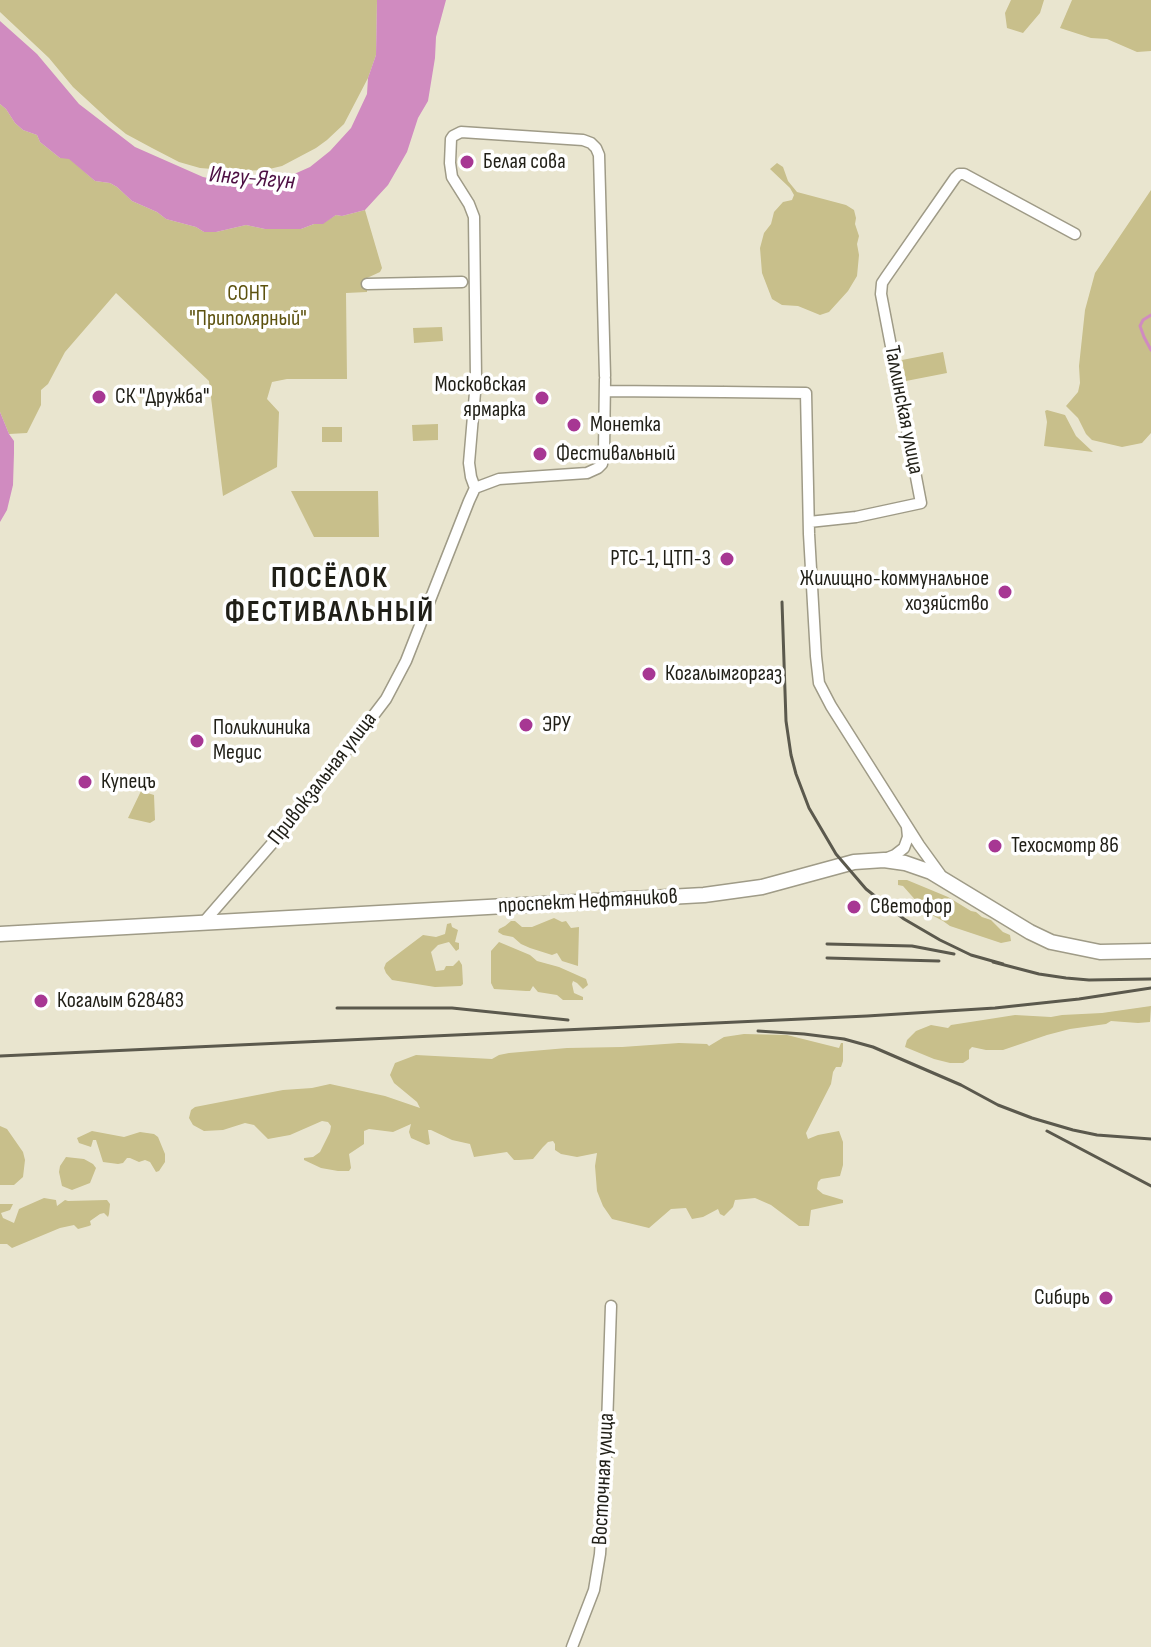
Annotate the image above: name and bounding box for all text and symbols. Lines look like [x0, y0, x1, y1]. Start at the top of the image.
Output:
place label: Белая сова [483, 149, 566, 175]
marker: Белая сова [458, 153, 476, 171]
water label: Ингу-Ягун [208, 161, 296, 197]
park label: СОНТ "Приполярный" [189, 281, 307, 332]
street label: Таллинская улица [878, 343, 928, 477]
place label: Московская ярмарка [435, 372, 526, 424]
place label: СК "Дружба" [115, 384, 209, 410]
marker: СК "Дружба" [90, 388, 108, 406]
marker: Московская ярмарка [533, 389, 551, 407]
place label: Монетка [590, 412, 661, 438]
marker: Монетка [565, 416, 583, 434]
place label: Фестивальный [556, 441, 676, 467]
marker: Фестивальный [531, 445, 549, 463]
place label: РТС-1, ЦТП-3 [610, 546, 711, 572]
marker: РТС-1, ЦТП-3 [718, 550, 736, 568]
district label: ПОСЁЛОК ФЕСТИВАЛЬНЫЙ [225, 561, 435, 632]
place label: Жилищно-коммунальное хозяйство [800, 566, 989, 618]
marker: Жилищно-коммунальное хозяйство [996, 583, 1014, 601]
place label: Когалымгоргаз [665, 661, 782, 687]
marker: Когалымгоргаз [640, 665, 658, 683]
street label: Привокзальная улица [263, 707, 383, 851]
place label: ЭРУ [542, 712, 571, 738]
place label: Поликлиника Медис [213, 715, 310, 766]
marker: ЭРУ [517, 716, 535, 734]
marker: Поликлиника Медис [188, 732, 206, 750]
place label: Купецъ [101, 769, 156, 795]
marker: Купецъ [76, 773, 94, 791]
place label: Техосмотр 86 [1011, 833, 1119, 859]
marker: Техосмотр 86 [986, 837, 1004, 855]
street label: проспект Нефтяников [497, 884, 679, 920]
place label: Светофор [870, 894, 952, 920]
marker: Светофор [845, 898, 863, 916]
place label: Когалым 628483 [57, 988, 184, 1014]
marker: Когалым 628483 [32, 992, 50, 1010]
place label: Сибирь [1034, 1285, 1090, 1311]
marker: Сибирь [1097, 1289, 1115, 1307]
street label: Восточная улица [587, 1412, 621, 1546]

